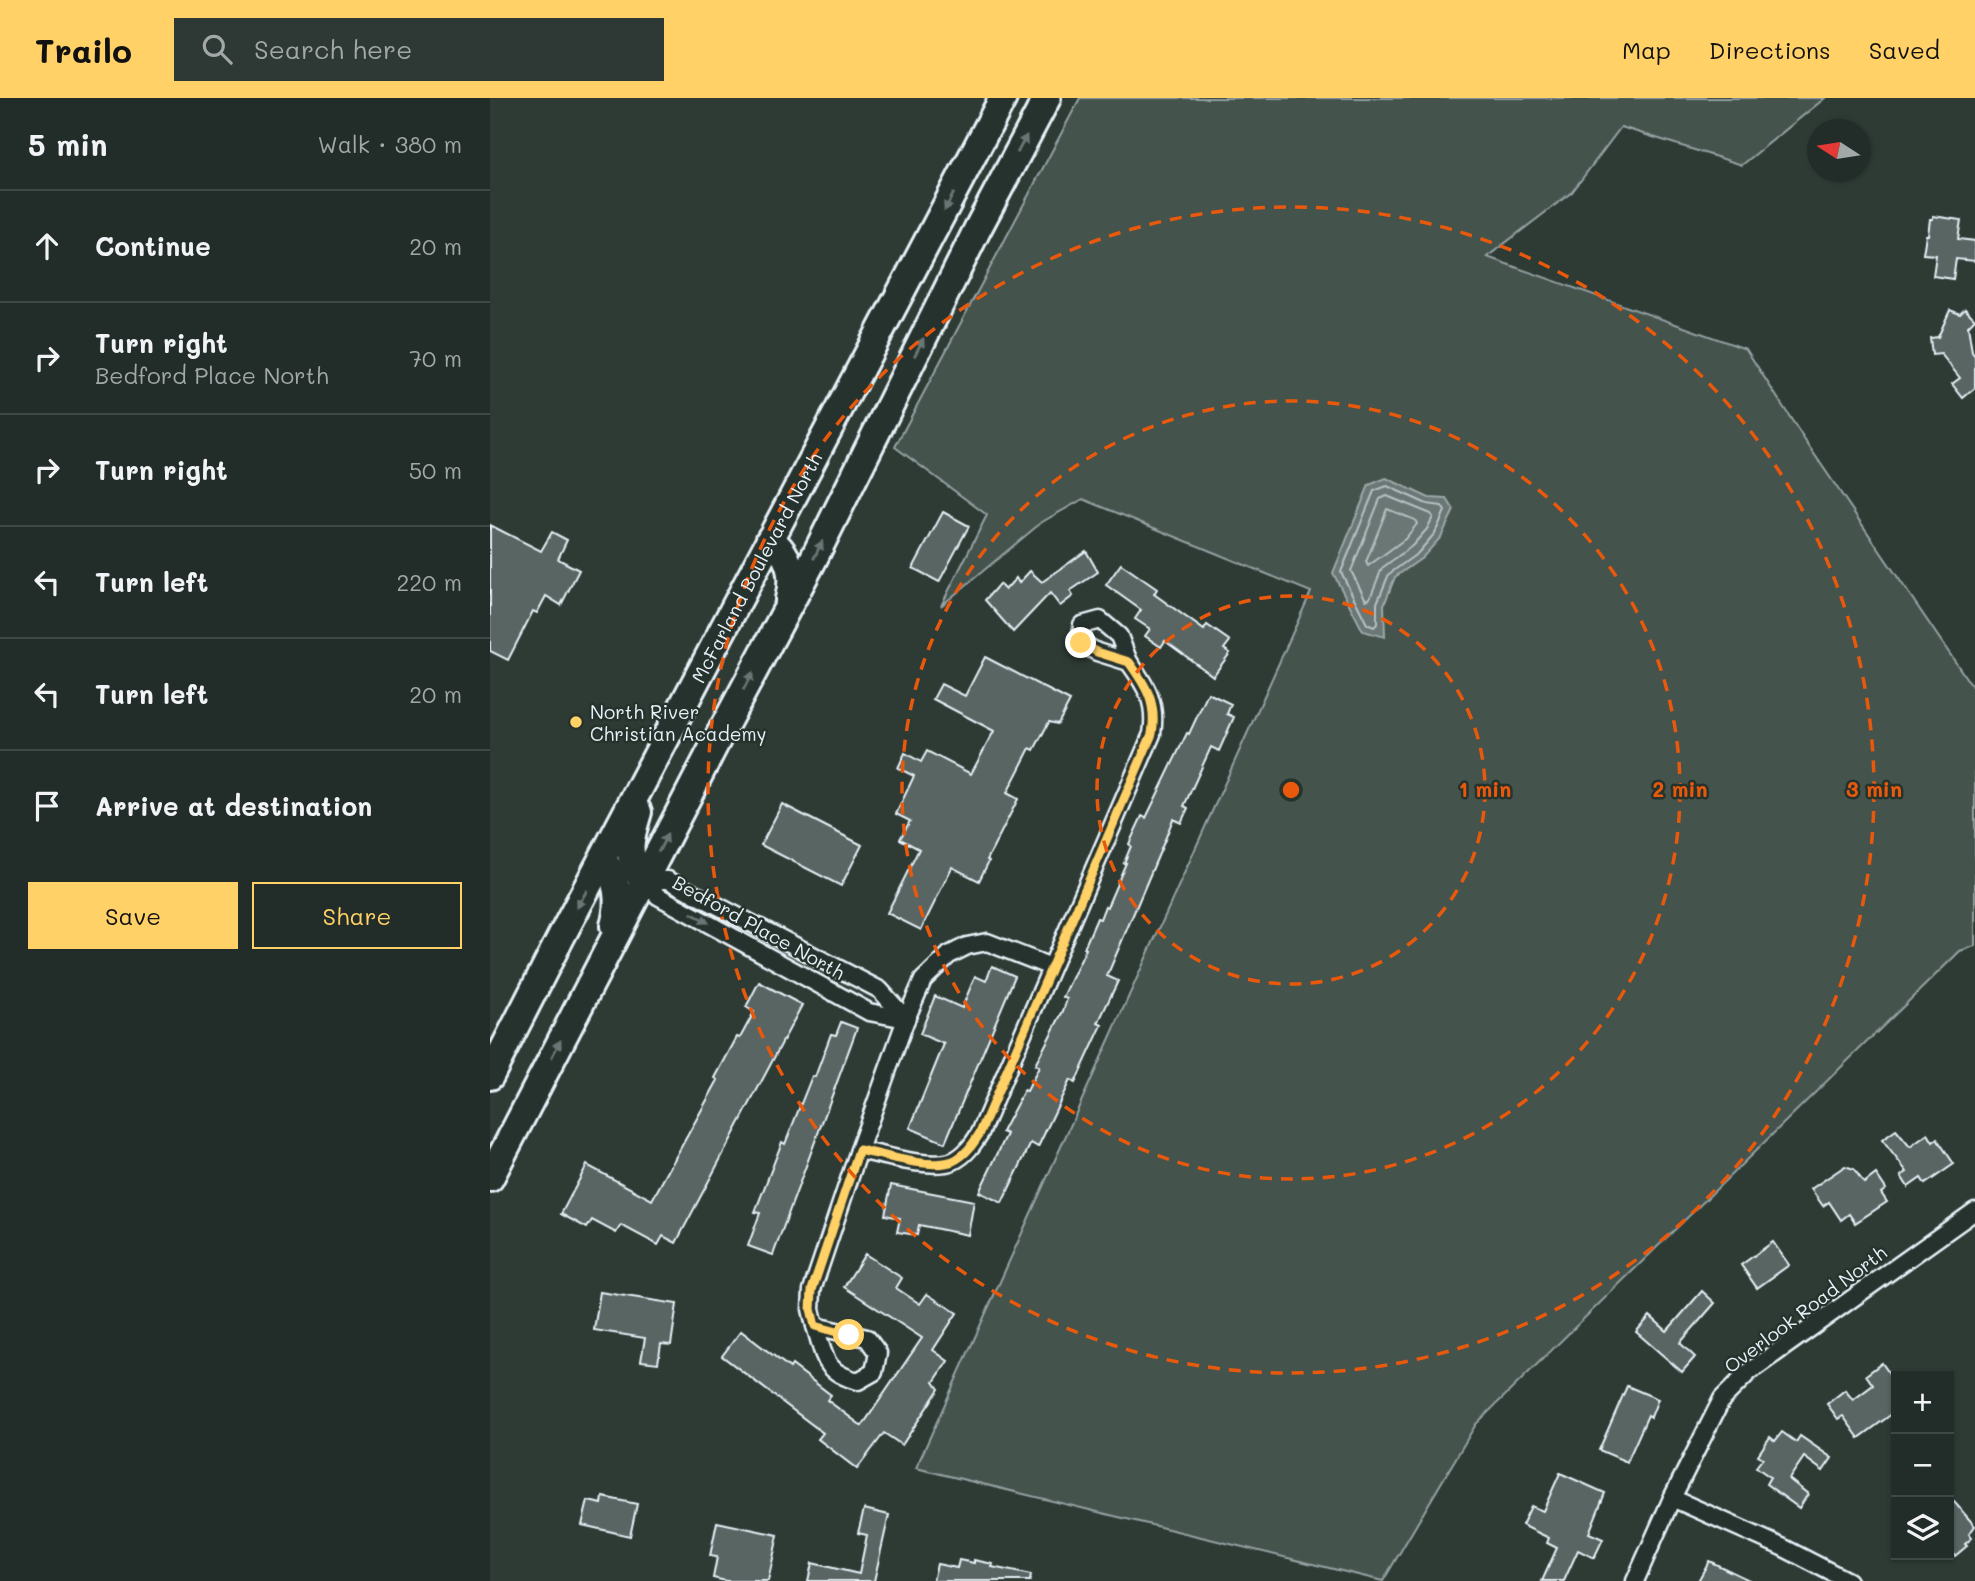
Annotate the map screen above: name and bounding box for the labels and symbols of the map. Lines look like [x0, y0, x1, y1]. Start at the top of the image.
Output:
north arrow [1807, 119, 1870, 182]
one-way arrow [1016, 134, 1028, 154]
one-way arrow [943, 192, 955, 212]
one-way arrow [912, 336, 924, 356]
street label: McFarland Boulevard North [685, 448, 827, 687]
one-way arrow [812, 540, 823, 560]
route end [1065, 627, 1096, 658]
one-way arrow [742, 671, 754, 691]
place label: North River Christian Academy [590, 699, 767, 746]
marker: North River Christian Academy [568, 714, 584, 730]
text: 1 min [1459, 775, 1511, 802]
text: 2 min [1652, 775, 1708, 802]
text: 3 min [1846, 775, 1902, 802]
centre of rings [1279, 778, 1303, 802]
one-way arrow [658, 833, 669, 853]
street label: Bedford Place North [669, 869, 849, 985]
one-way arrow [576, 889, 588, 909]
one-way arrow [690, 912, 710, 924]
one-way arrow [550, 1039, 561, 1059]
street label: Overlook Road North [1719, 1240, 1891, 1378]
route start [833, 1319, 864, 1350]

